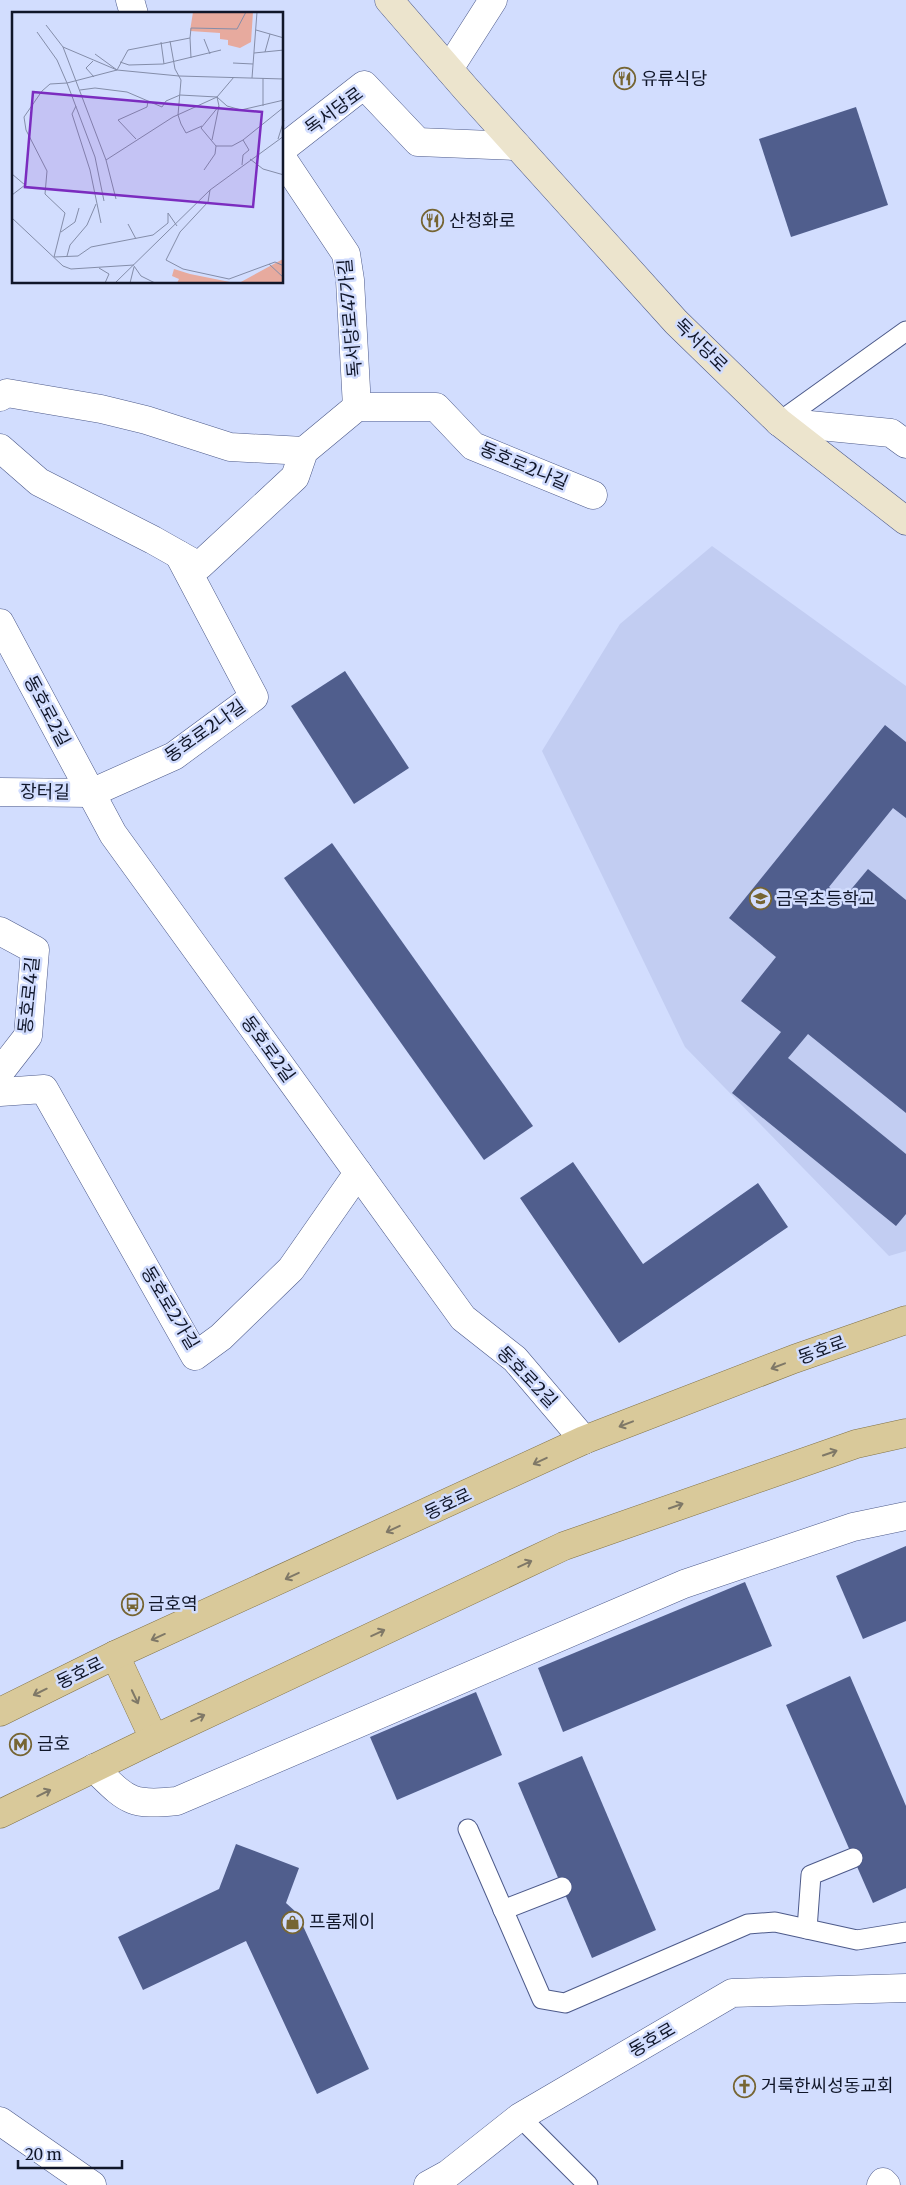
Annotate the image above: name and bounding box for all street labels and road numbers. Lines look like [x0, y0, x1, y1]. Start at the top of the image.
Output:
street label: 독서당로 [300, 82, 367, 139]
street label: 독서당로47가길 [333, 258, 366, 378]
street label: 독서당로 [670, 313, 733, 376]
street label: 동호로2나길 [477, 437, 572, 494]
street label: 동호로2길 [19, 671, 76, 750]
street label: 동호로2나길 [160, 694, 250, 767]
street label: 장터길 [20, 780, 70, 803]
street label: 동호로4길 [13, 955, 44, 1035]
street label: 동호로2길 [236, 1011, 300, 1087]
street label: 동호로2가길 [136, 1262, 204, 1354]
street label: 동호로 [795, 1330, 849, 1369]
street label: 동호로2길 [492, 1341, 562, 1412]
street label: 동호로 [420, 1483, 475, 1524]
street label: 동호로 [52, 1651, 107, 1694]
street label: 동호로 [624, 2017, 679, 2062]

